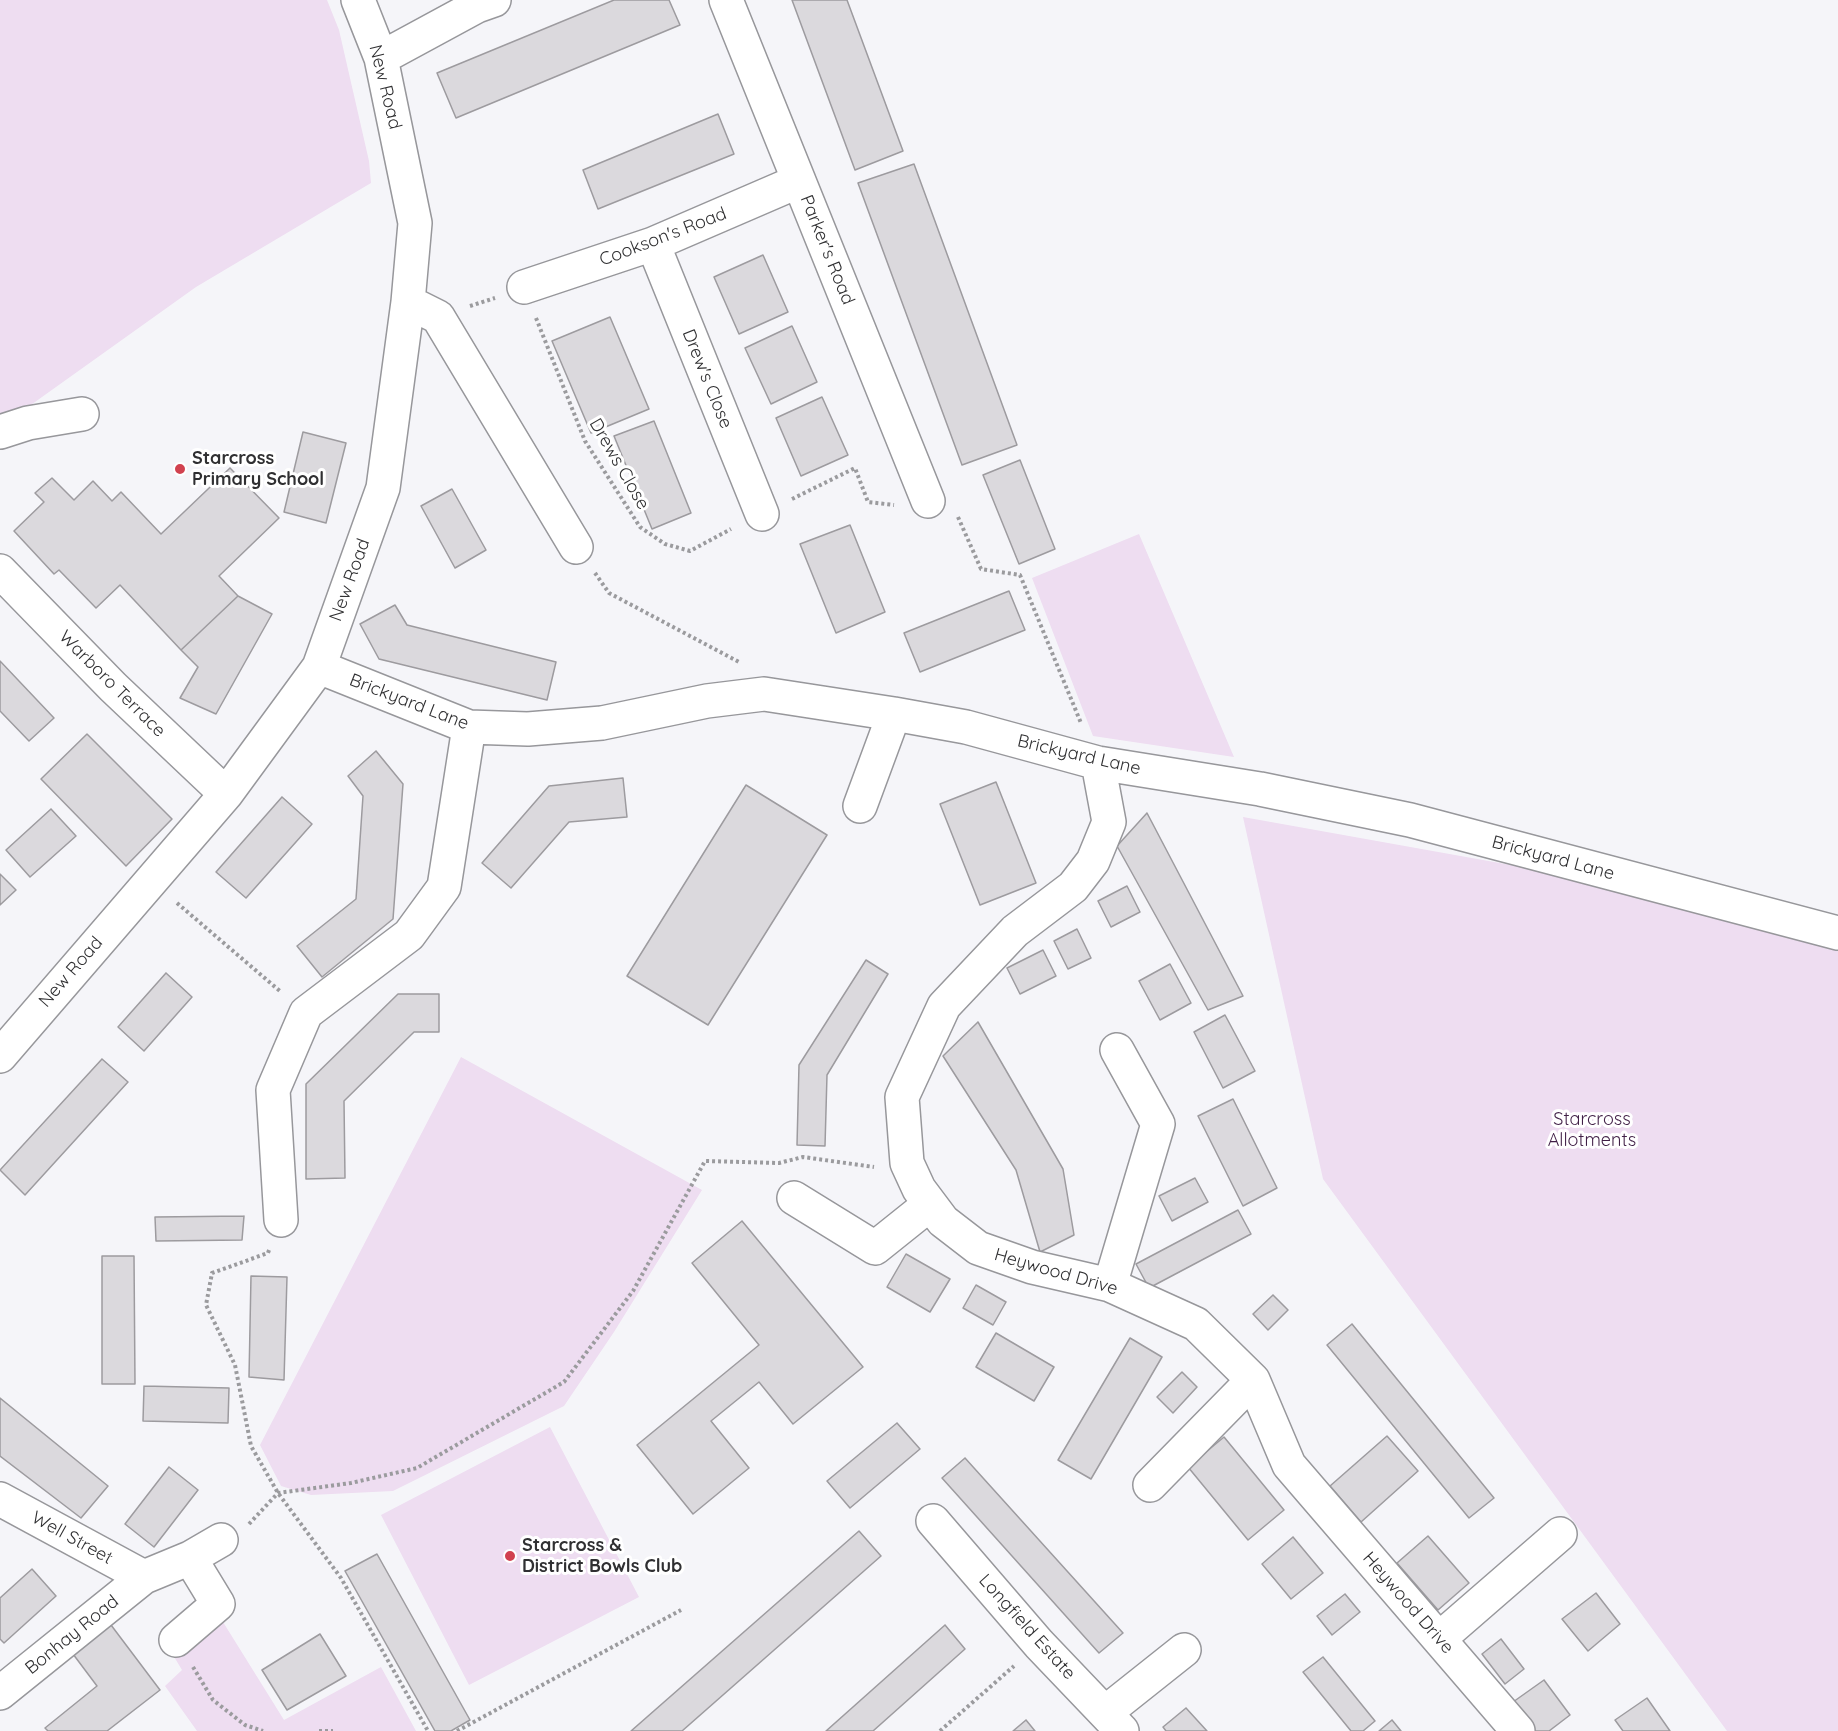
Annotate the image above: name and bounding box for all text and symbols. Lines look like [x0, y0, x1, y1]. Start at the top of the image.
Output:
street label: New Road [364, 42, 406, 132]
street label: Parker's Road [795, 192, 859, 308]
street label: Cookson's Road [596, 203, 730, 271]
street label: Drew's Close [677, 326, 737, 432]
street label: Drews Close [584, 415, 654, 513]
place label: Starcross Primary School [192, 448, 324, 490]
marker: Starcross Primary School [173, 462, 187, 476]
street label: New Road [325, 536, 375, 624]
street label: Warboro Terrace [54, 626, 170, 742]
street label: Brickyard Lane [346, 669, 472, 735]
street label: Brickyard Lane [1015, 730, 1143, 780]
street label: Brickyard Lane [1489, 831, 1617, 885]
street label: New Road [35, 932, 107, 1012]
park label: Starcross Allotments [1548, 1109, 1636, 1152]
street label: Heywood Drive [992, 1244, 1120, 1300]
street label: Well Street [28, 1507, 116, 1569]
place label: Starcross & District Bowls Club [522, 1535, 682, 1578]
street label: Heywood Drive [1358, 1548, 1458, 1658]
marker: Starcross & District Bowls Club [503, 1549, 517, 1563]
street label: Longfield Estate [974, 1570, 1080, 1684]
street label: Bonhay Road [21, 1591, 123, 1679]

